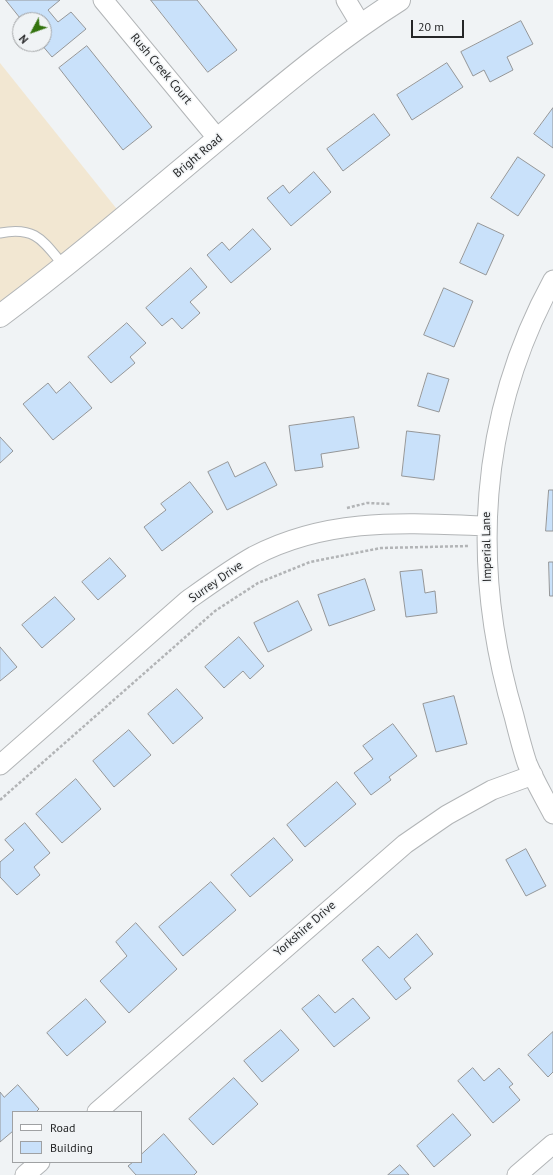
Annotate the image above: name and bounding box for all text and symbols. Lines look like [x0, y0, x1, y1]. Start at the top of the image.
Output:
north arrow [12, 12, 52, 52]
scale bar [413, 12, 466, 38]
text: 20 m [418, 19, 444, 34]
street label: Rush Creek Court [127, 31, 195, 107]
text: N [16, 32, 31, 47]
street label: Bright Road [170, 131, 226, 181]
street label: Imperial Lane [479, 512, 495, 582]
street label: Surrey Drive [186, 558, 246, 606]
street label: Yorkshire Drive [271, 898, 339, 960]
legend [12, 1111, 142, 1163]
text: Road [50, 1120, 75, 1135]
text: Building [50, 1140, 93, 1155]

